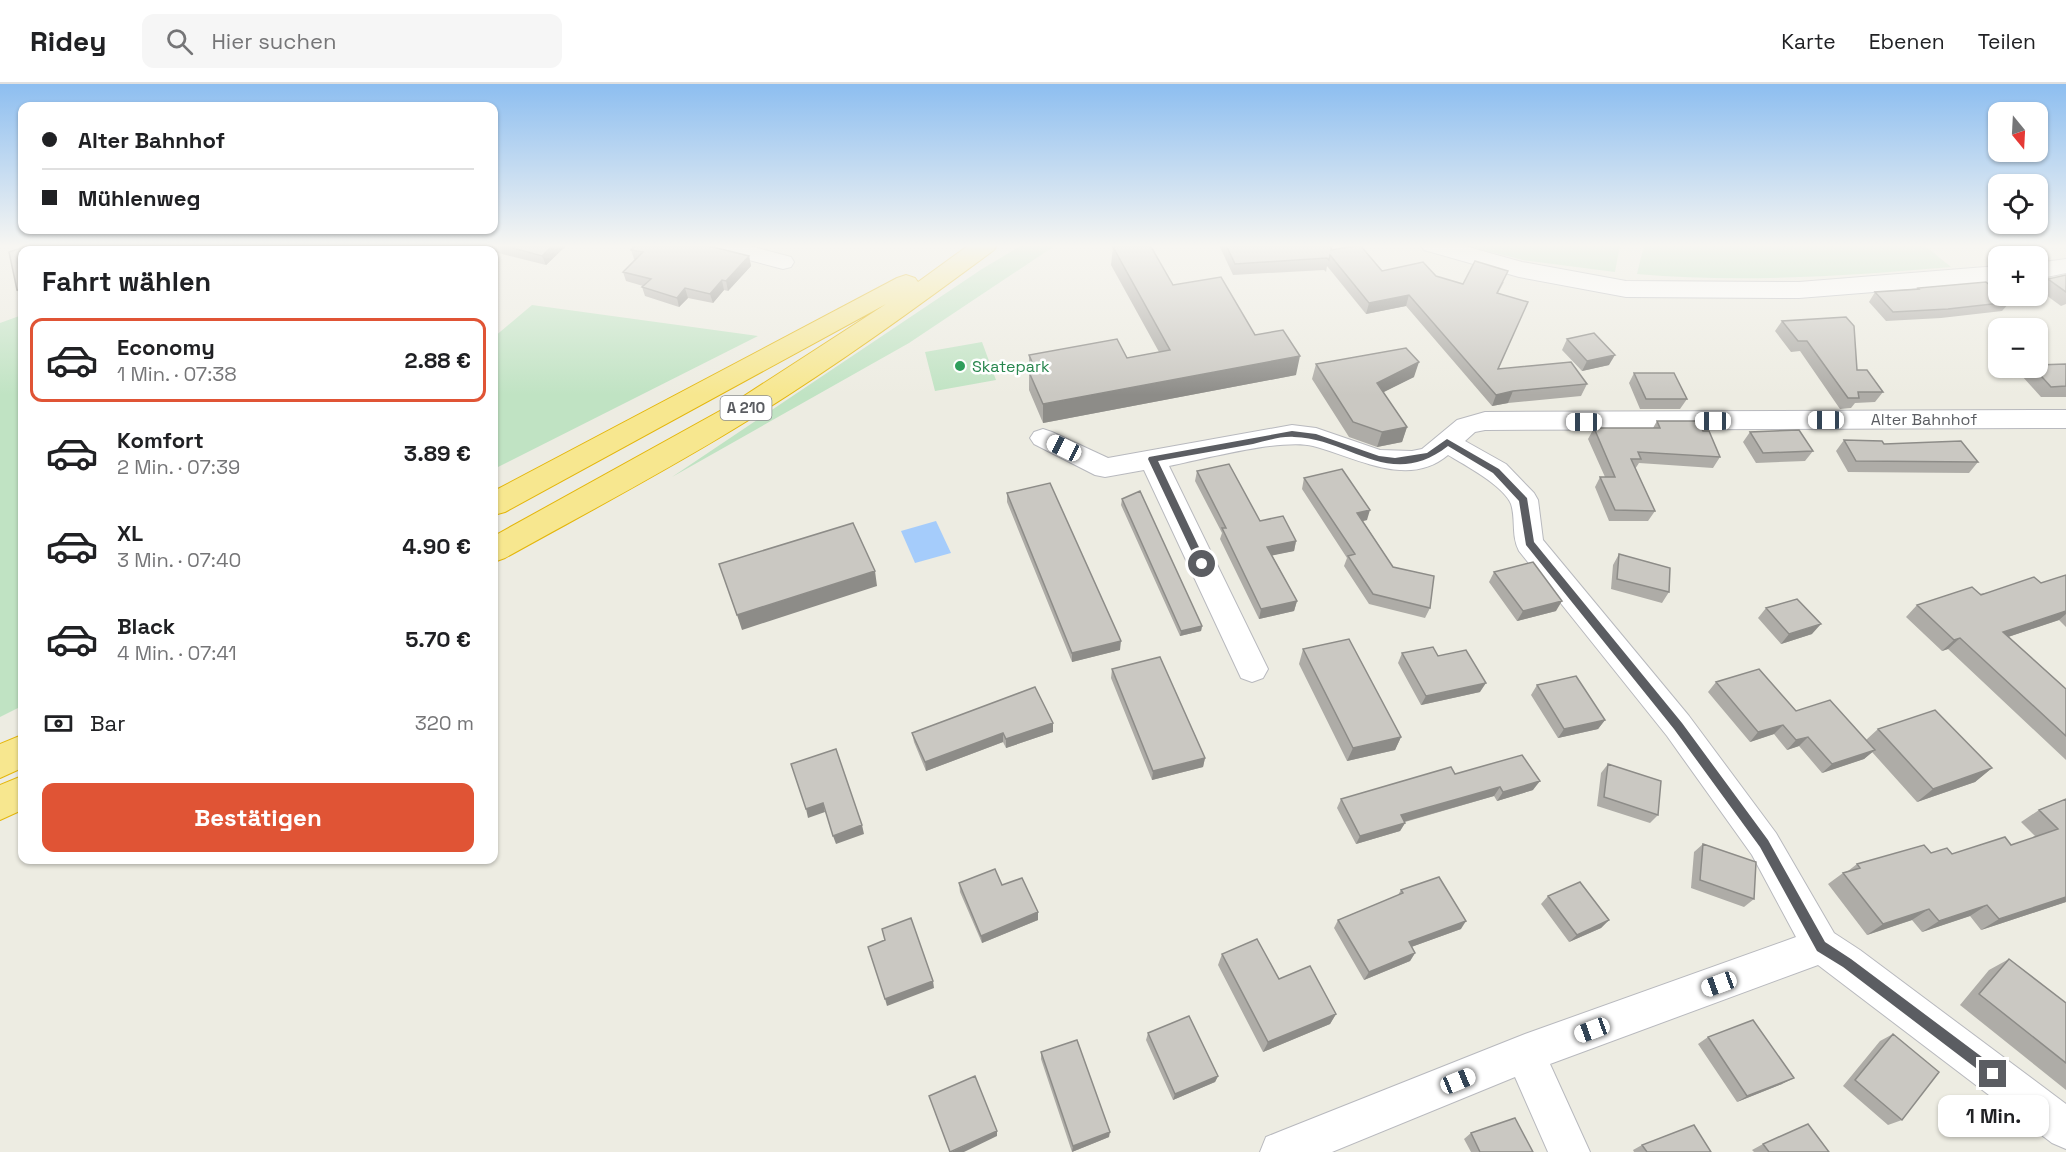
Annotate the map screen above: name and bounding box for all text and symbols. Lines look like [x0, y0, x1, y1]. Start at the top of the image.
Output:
search box [142, 14, 562, 68]
text: Ridey [30, 23, 106, 59]
icon: search [163, 25, 196, 58]
text: Hier suchen [211, 27, 336, 55]
text: Karte [1781, 28, 1836, 55]
text: Ebenen [1869, 28, 1945, 55]
text: Teilen [1978, 28, 2036, 55]
north arrow [1988, 102, 2048, 162]
map controls [1988, 102, 2048, 378]
text: Alter Bahnhof [78, 126, 225, 154]
button: locate [1988, 174, 2048, 234]
text: Mühlenweg [78, 184, 201, 212]
button: + [1988, 246, 2048, 306]
text: Fahrt wählen [42, 264, 211, 299]
button: − [1988, 318, 2048, 378]
icon: car [45, 333, 99, 387]
text: Economy [117, 333, 215, 361]
text: 2.88 € [404, 346, 471, 374]
place label: Skatepark [972, 356, 1050, 377]
marker: Skatepark [953, 359, 967, 373]
text: 1 Min. · 07:38 [117, 361, 237, 387]
road number: A 210 [720, 396, 771, 420]
street label: Alter Bahnhof [1871, 409, 1977, 430]
car [1808, 411, 1844, 429]
car [1695, 412, 1731, 430]
car [1566, 413, 1602, 431]
icon: car [45, 426, 99, 480]
text: Komfort [117, 426, 204, 454]
car [1044, 432, 1084, 464]
text: 3.89 € [404, 439, 471, 467]
text: 2 Min. · 07:39 [117, 454, 240, 480]
icon: car [45, 519, 99, 573]
text: XL [117, 519, 143, 547]
text: 4.90 € [402, 532, 471, 560]
text: 3 Min. · 07:40 [117, 547, 241, 573]
route start [1188, 550, 1215, 577]
icon: car [45, 612, 99, 666]
text: Black [117, 612, 175, 640]
text: 5.70 € [405, 625, 471, 653]
text: 4 Min. · 07:41 [117, 640, 237, 666]
icon: cash [42, 707, 75, 740]
text: Bar [90, 709, 126, 737]
text: 320 m [415, 710, 474, 736]
button: Bestätigen [42, 783, 474, 852]
car [1699, 969, 1739, 999]
car [1572, 1015, 1612, 1045]
route end [1979, 1060, 2006, 1087]
car [1438, 1066, 1478, 1096]
callout: 1 Min. [1938, 1095, 2048, 1137]
text: 1 Min. [1966, 1103, 2021, 1129]

